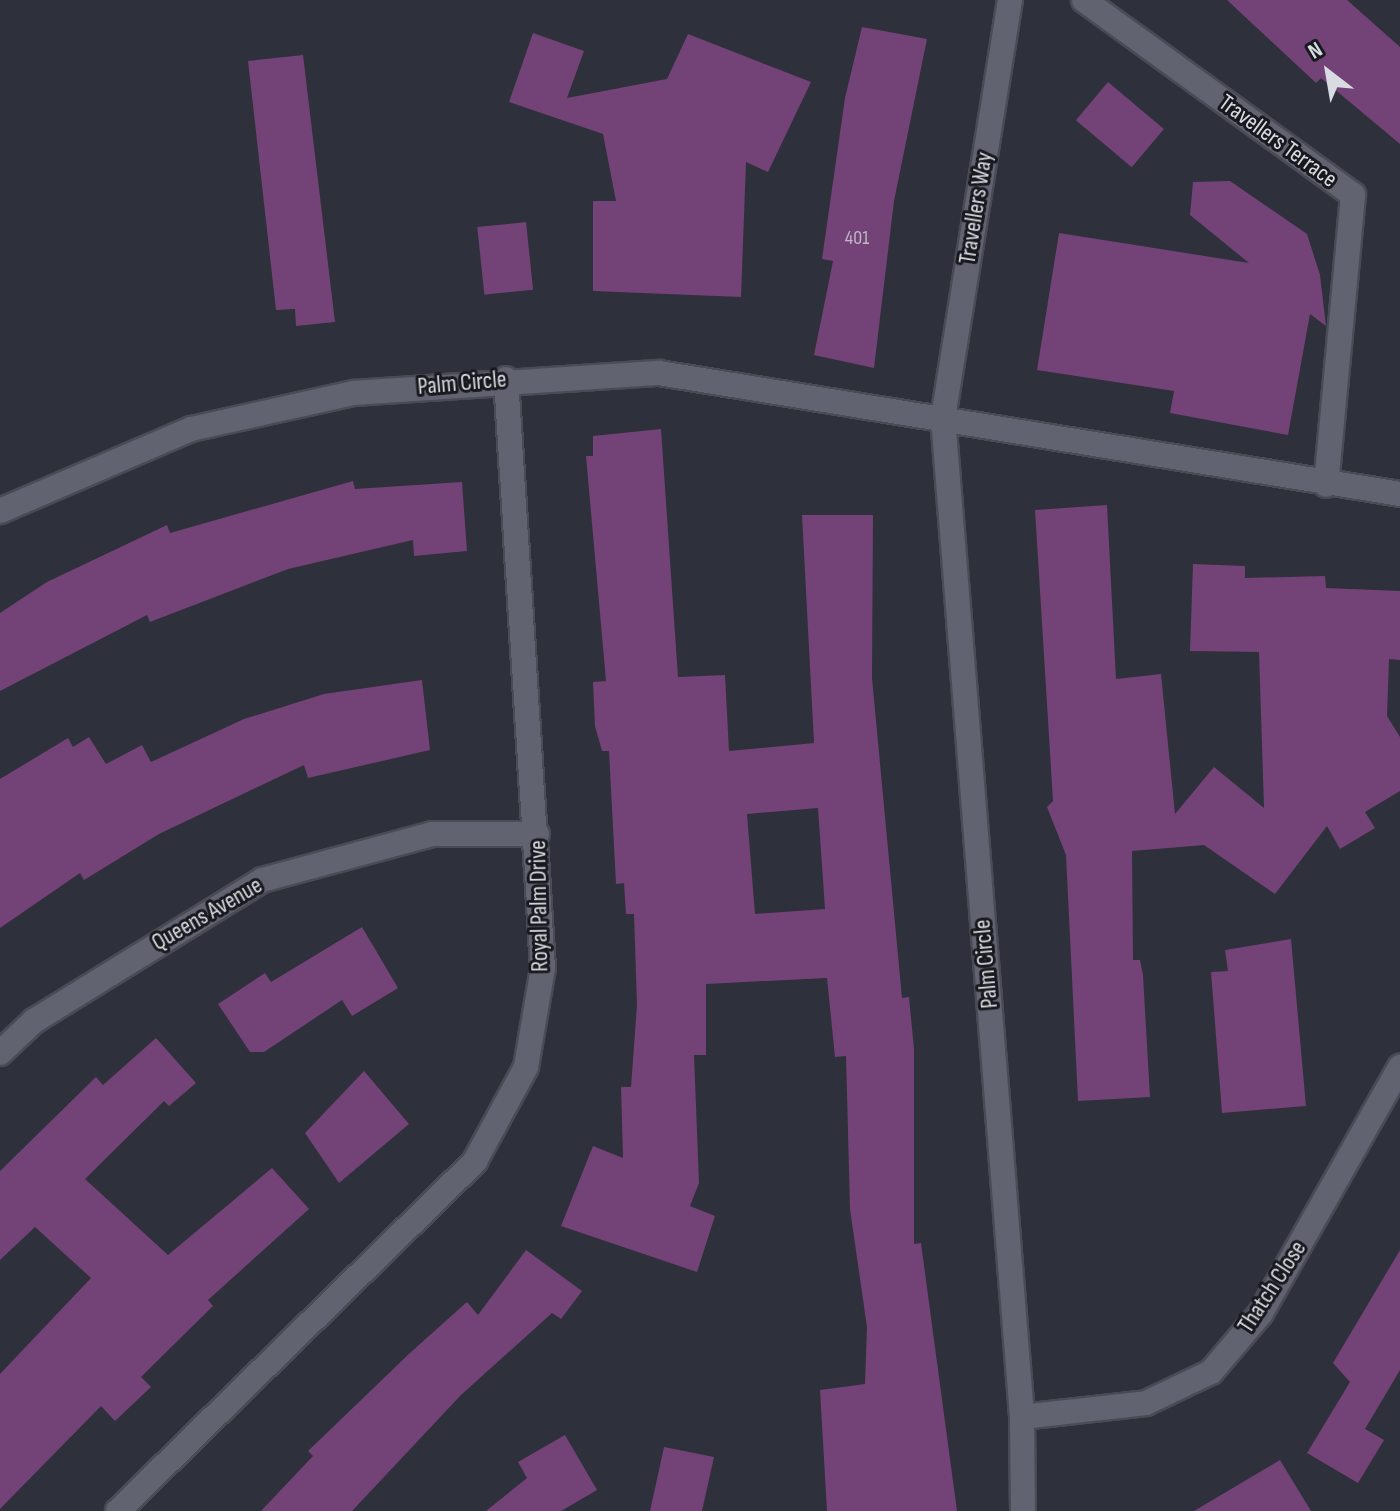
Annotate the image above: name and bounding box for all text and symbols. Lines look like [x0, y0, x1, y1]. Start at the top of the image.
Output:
north arrow [1288, 32, 1368, 112]
text: N [1303, 36, 1327, 66]
street label: Travellers Terrace [1213, 88, 1343, 194]
street label: Travellers Way [953, 150, 999, 266]
house number: 401 [845, 226, 869, 250]
street label: Palm Circle [416, 365, 508, 401]
street label: Royal Palm Drive [523, 840, 555, 972]
street label: Queens Avenue [147, 871, 267, 957]
street label: Palm Circle [968, 918, 1004, 1010]
street label: Thatch Close [1232, 1235, 1312, 1339]

